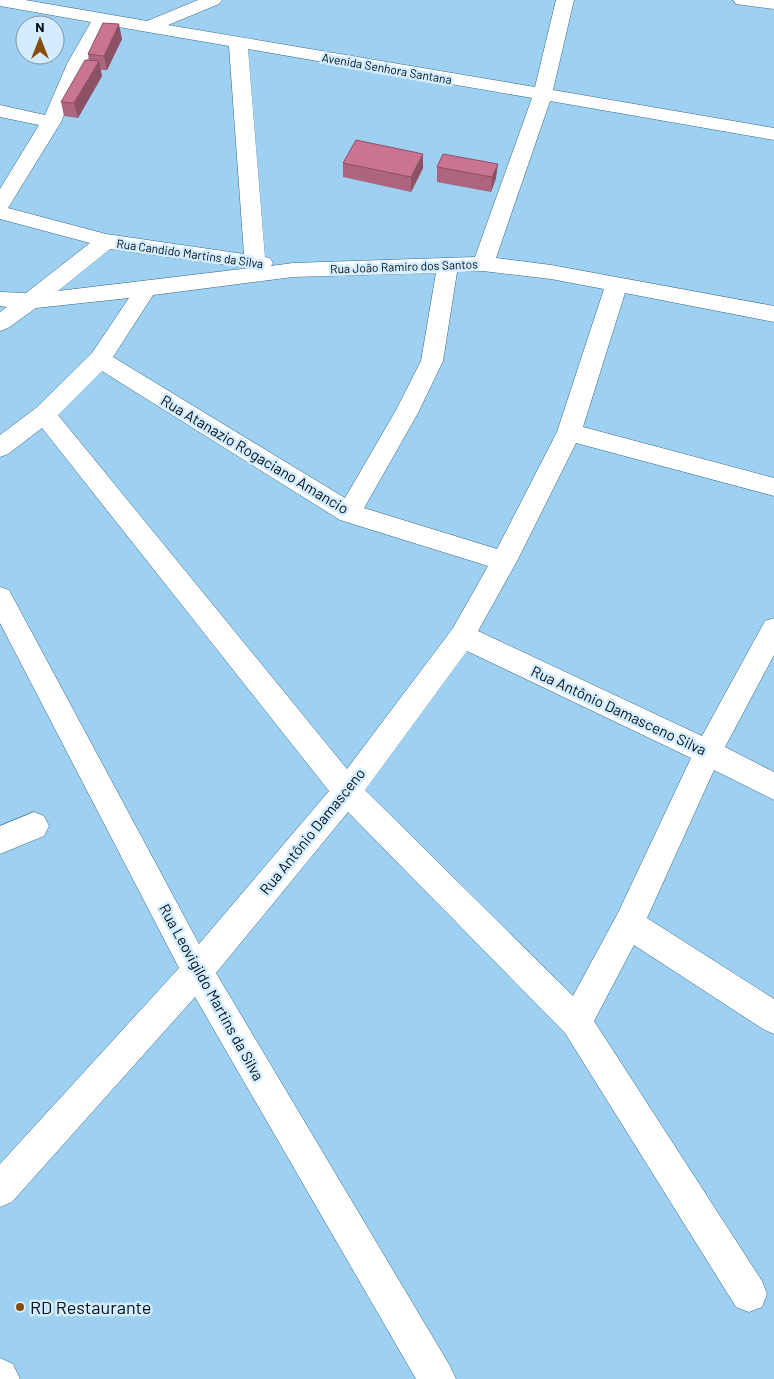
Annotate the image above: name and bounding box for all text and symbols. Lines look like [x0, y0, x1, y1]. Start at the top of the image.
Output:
north arrow [15, 15, 65, 65]
text: N [35, 18, 45, 35]
street label: Avenida Senhora Santana [321, 50, 453, 86]
street label: Rua Candido Martins da Silva [116, 236, 264, 270]
street label: Rua João Ramiro dos Santos [330, 256, 478, 276]
street label: Rua Atanazio Rogaciano Amancio [158, 391, 352, 517]
street label: Rua Antônio Damasceno Silva [529, 661, 709, 759]
street label: Rua Antônio Damasceno [255, 764, 369, 898]
street label: Rua Leovigildo Martins da Silva [156, 901, 268, 1083]
place label: RD Restaurante [30, 1296, 151, 1318]
marker: RD Restaurante [14, 1301, 26, 1313]

